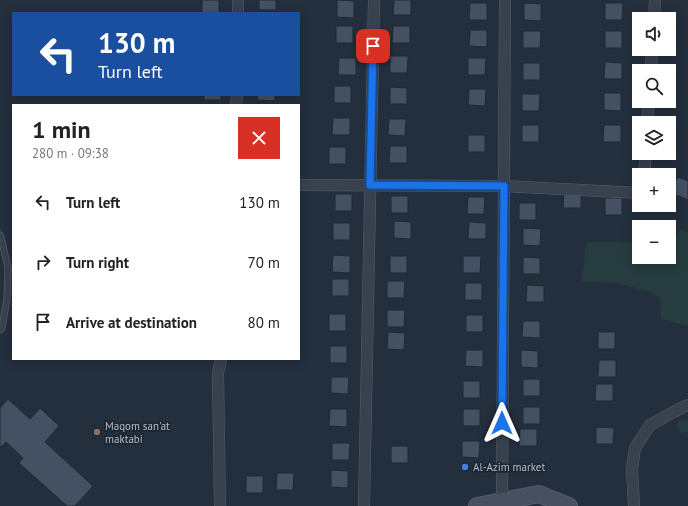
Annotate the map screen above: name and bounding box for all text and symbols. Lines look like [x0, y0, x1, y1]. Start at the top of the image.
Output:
map controls [632, 12, 676, 264]
button: sound [632, 12, 676, 56]
text: 130 m [98, 24, 175, 61]
icon: left [32, 28, 84, 80]
pin [356, 29, 390, 63]
icon: arrive [362, 35, 384, 57]
text: Turn left [98, 60, 163, 83]
button: search [632, 64, 676, 108]
text: 1 min [32, 114, 91, 145]
button: layers [632, 116, 676, 160]
button: close [238, 117, 280, 159]
text: 280 m · 09:38 [32, 145, 109, 162]
button: + [632, 168, 676, 212]
icon: left [32, 191, 54, 213]
text: Turn left [66, 193, 120, 212]
text: 130 m [239, 193, 280, 212]
button: − [632, 220, 676, 264]
icon: right [32, 251, 54, 273]
text: Turn right [66, 253, 129, 272]
text: 70 m [247, 253, 280, 272]
icon: arrive [32, 311, 54, 333]
text: Arrive at destination [66, 313, 197, 332]
text: 80 m [247, 313, 280, 332]
position arrow [481, 402, 523, 444]
place label: Maqom san'at maktabi [105, 419, 170, 446]
marker: Maqom san'at maktabi [92, 427, 102, 437]
place label: Al-Azim market [473, 460, 545, 474]
marker: Al-Azim market [460, 462, 470, 472]

